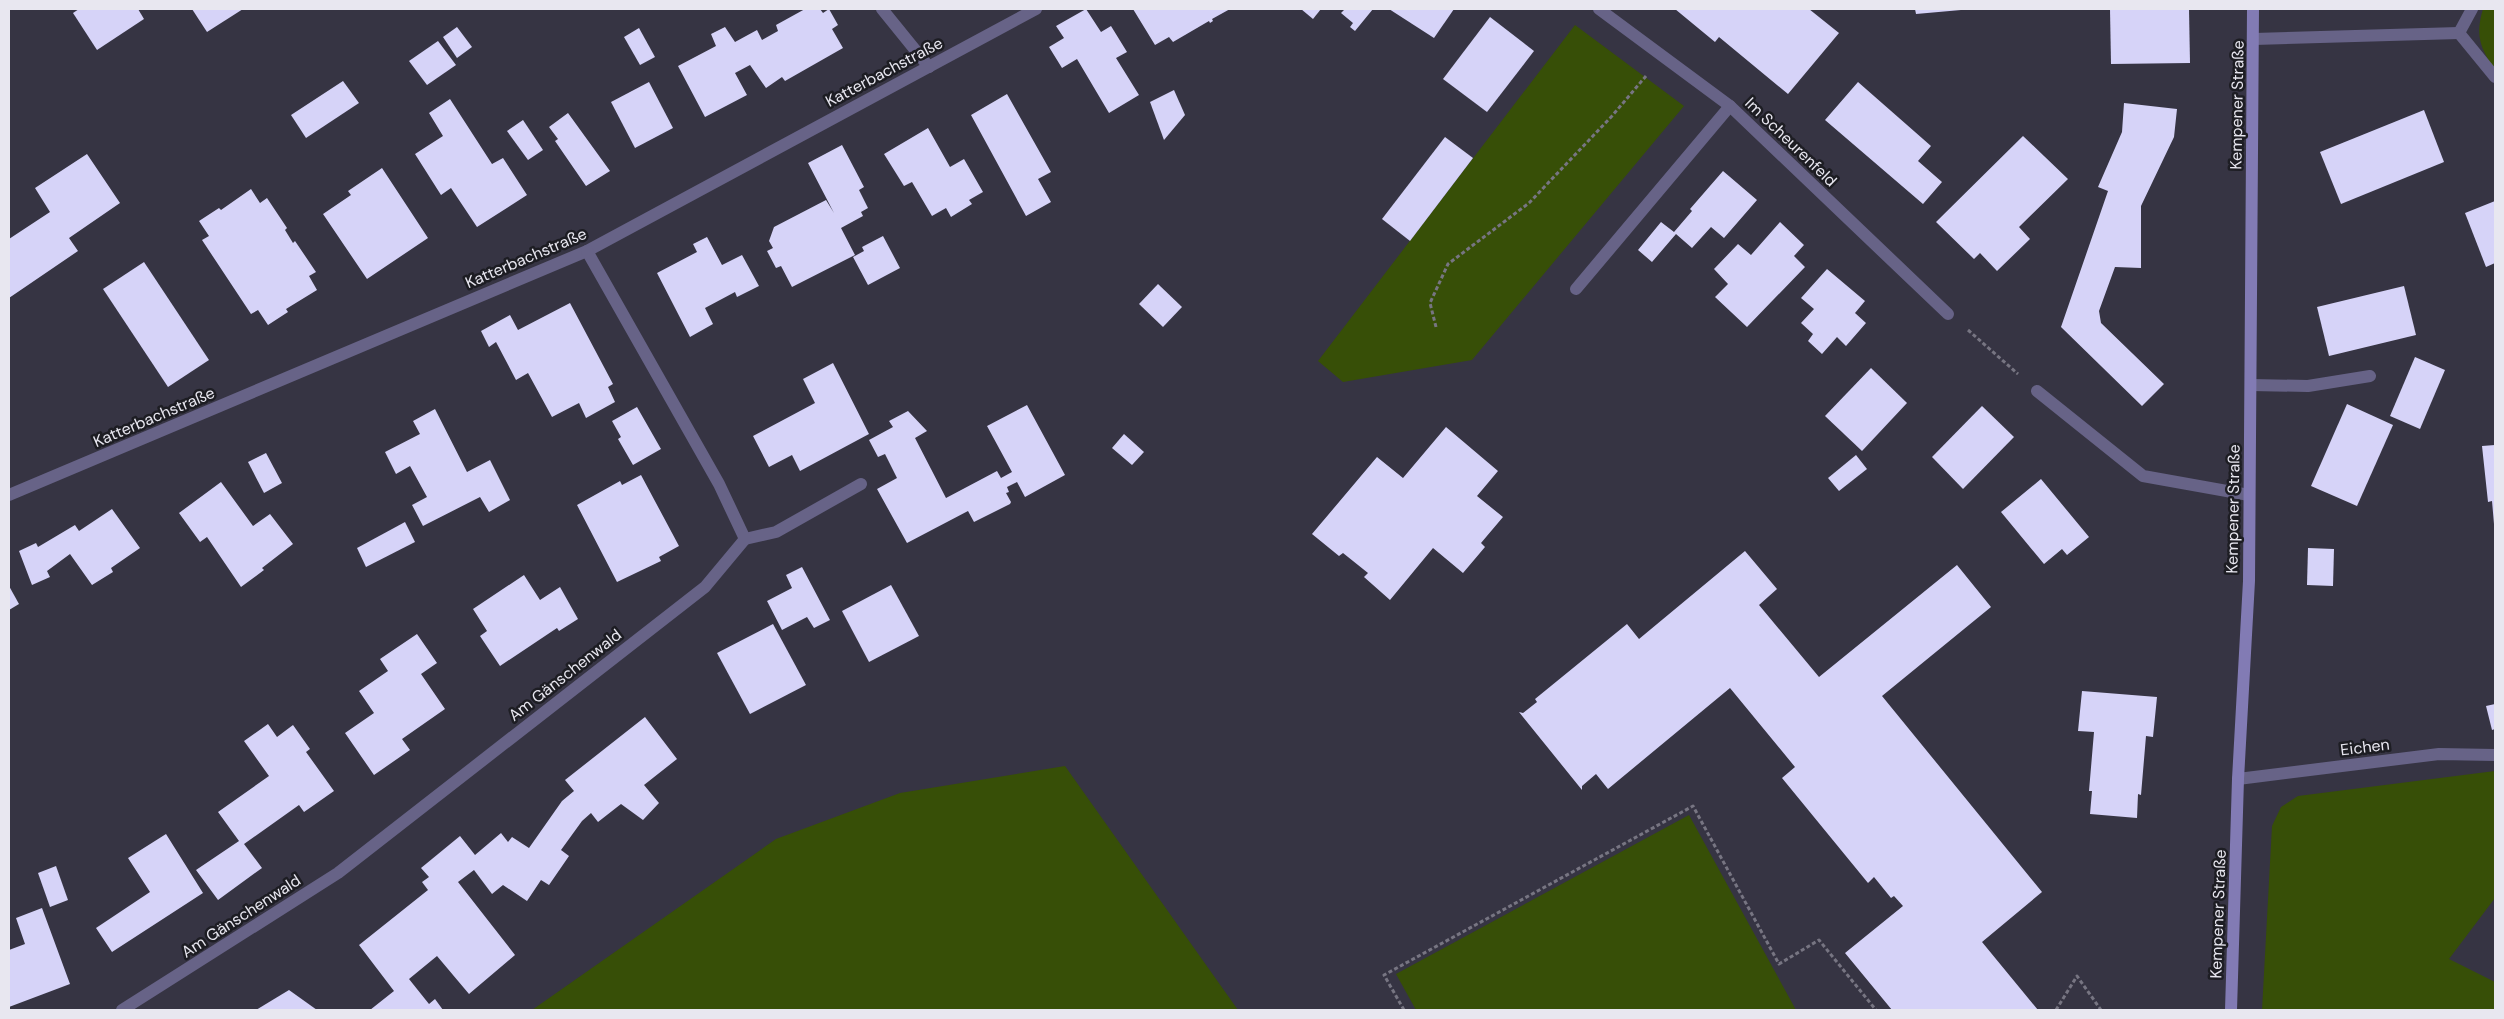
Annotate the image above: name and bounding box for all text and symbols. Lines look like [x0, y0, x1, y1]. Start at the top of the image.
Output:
street label: Katterbachstraße [822, 32, 946, 112]
street label: Kempener Straße [2225, 40, 2249, 170]
street label: Im Scheurenfeld [1741, 93, 1841, 191]
street label: Katterbachstraße [462, 223, 590, 293]
street label: Katterbachstraße [90, 382, 218, 452]
street label: Kempener Straße [2221, 444, 2245, 574]
street label: Am Gänschenwald [504, 624, 626, 726]
street label: Eichen [2339, 734, 2391, 760]
street label: Kempener Straße [2205, 849, 2231, 979]
street label: Am Gänschenwald [177, 870, 305, 962]

